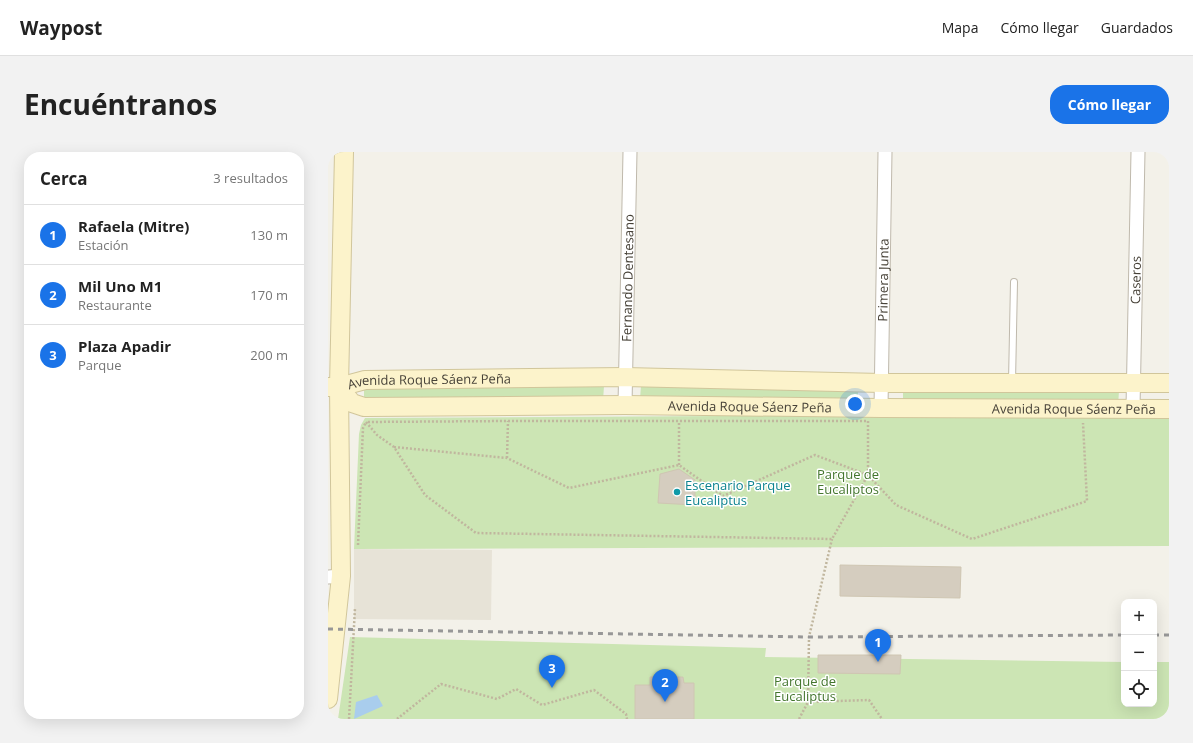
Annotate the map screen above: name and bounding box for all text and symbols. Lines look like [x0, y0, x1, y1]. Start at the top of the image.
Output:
text: Waypost [20, 15, 102, 41]
text: Mapa [942, 18, 978, 37]
text: Cómo llegar [1000, 18, 1079, 37]
text: Guardados [1101, 18, 1173, 37]
text: Encuéntranos [24, 85, 217, 123]
button: Cómo llegar [1050, 85, 1169, 124]
text: Cerca [40, 167, 88, 190]
text: 3 resultados [213, 169, 288, 187]
street label: Fernando Dentesano [617, 214, 638, 342]
text: Rafaela (Mitre) [78, 216, 189, 236]
text: 1 [49, 226, 57, 244]
text: 130 m [250, 226, 288, 244]
text: Estación [78, 236, 129, 254]
street label: Primera Junta [873, 238, 893, 322]
street label: Caseros [1126, 256, 1145, 304]
text: Mil Uno M1 [78, 276, 162, 296]
text: 2 [49, 286, 57, 304]
text: 170 m [250, 286, 288, 304]
text: Restaurante [78, 296, 152, 314]
text: Plaza Apadir [78, 336, 171, 356]
text: 3 [49, 346, 57, 364]
text: 200 m [250, 346, 288, 364]
text: Parque [78, 356, 122, 374]
street label: Avenida Roque Sáenz Peña [345, 369, 511, 393]
your location [845, 394, 865, 414]
street label: Avenida Roque Sáenz Peña [668, 397, 832, 416]
street label: Avenida Roque Sáenz Peña [992, 399, 1156, 418]
park label: Parque de Eucaliptos [817, 465, 879, 498]
place label: Escenario Parque Eucaliptus [685, 476, 791, 509]
marker: Escenario Parque Eucaliptus [672, 487, 682, 497]
map controls [1121, 599, 1157, 707]
button: + [1121, 599, 1157, 635]
pin: 1 [865, 629, 891, 662]
button: − [1121, 635, 1157, 671]
pin: 3 [539, 655, 565, 688]
pin: 2 [652, 669, 678, 702]
button: locate [1121, 671, 1157, 707]
park label: Parque de Eucaliptus [774, 672, 836, 705]

